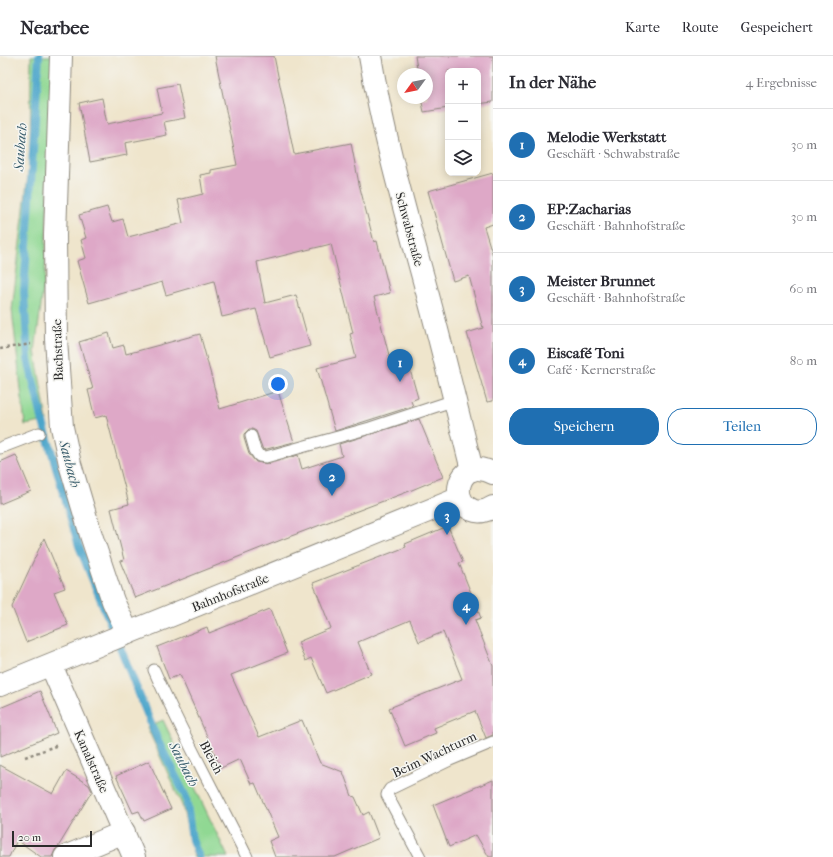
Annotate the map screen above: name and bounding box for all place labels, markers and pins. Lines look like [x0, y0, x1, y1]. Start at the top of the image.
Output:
pin: 1 [387, 349, 413, 382]
pin: 2 [319, 463, 345, 496]
pin: 3 [434, 502, 460, 535]
pin: 4 [453, 592, 479, 625]

